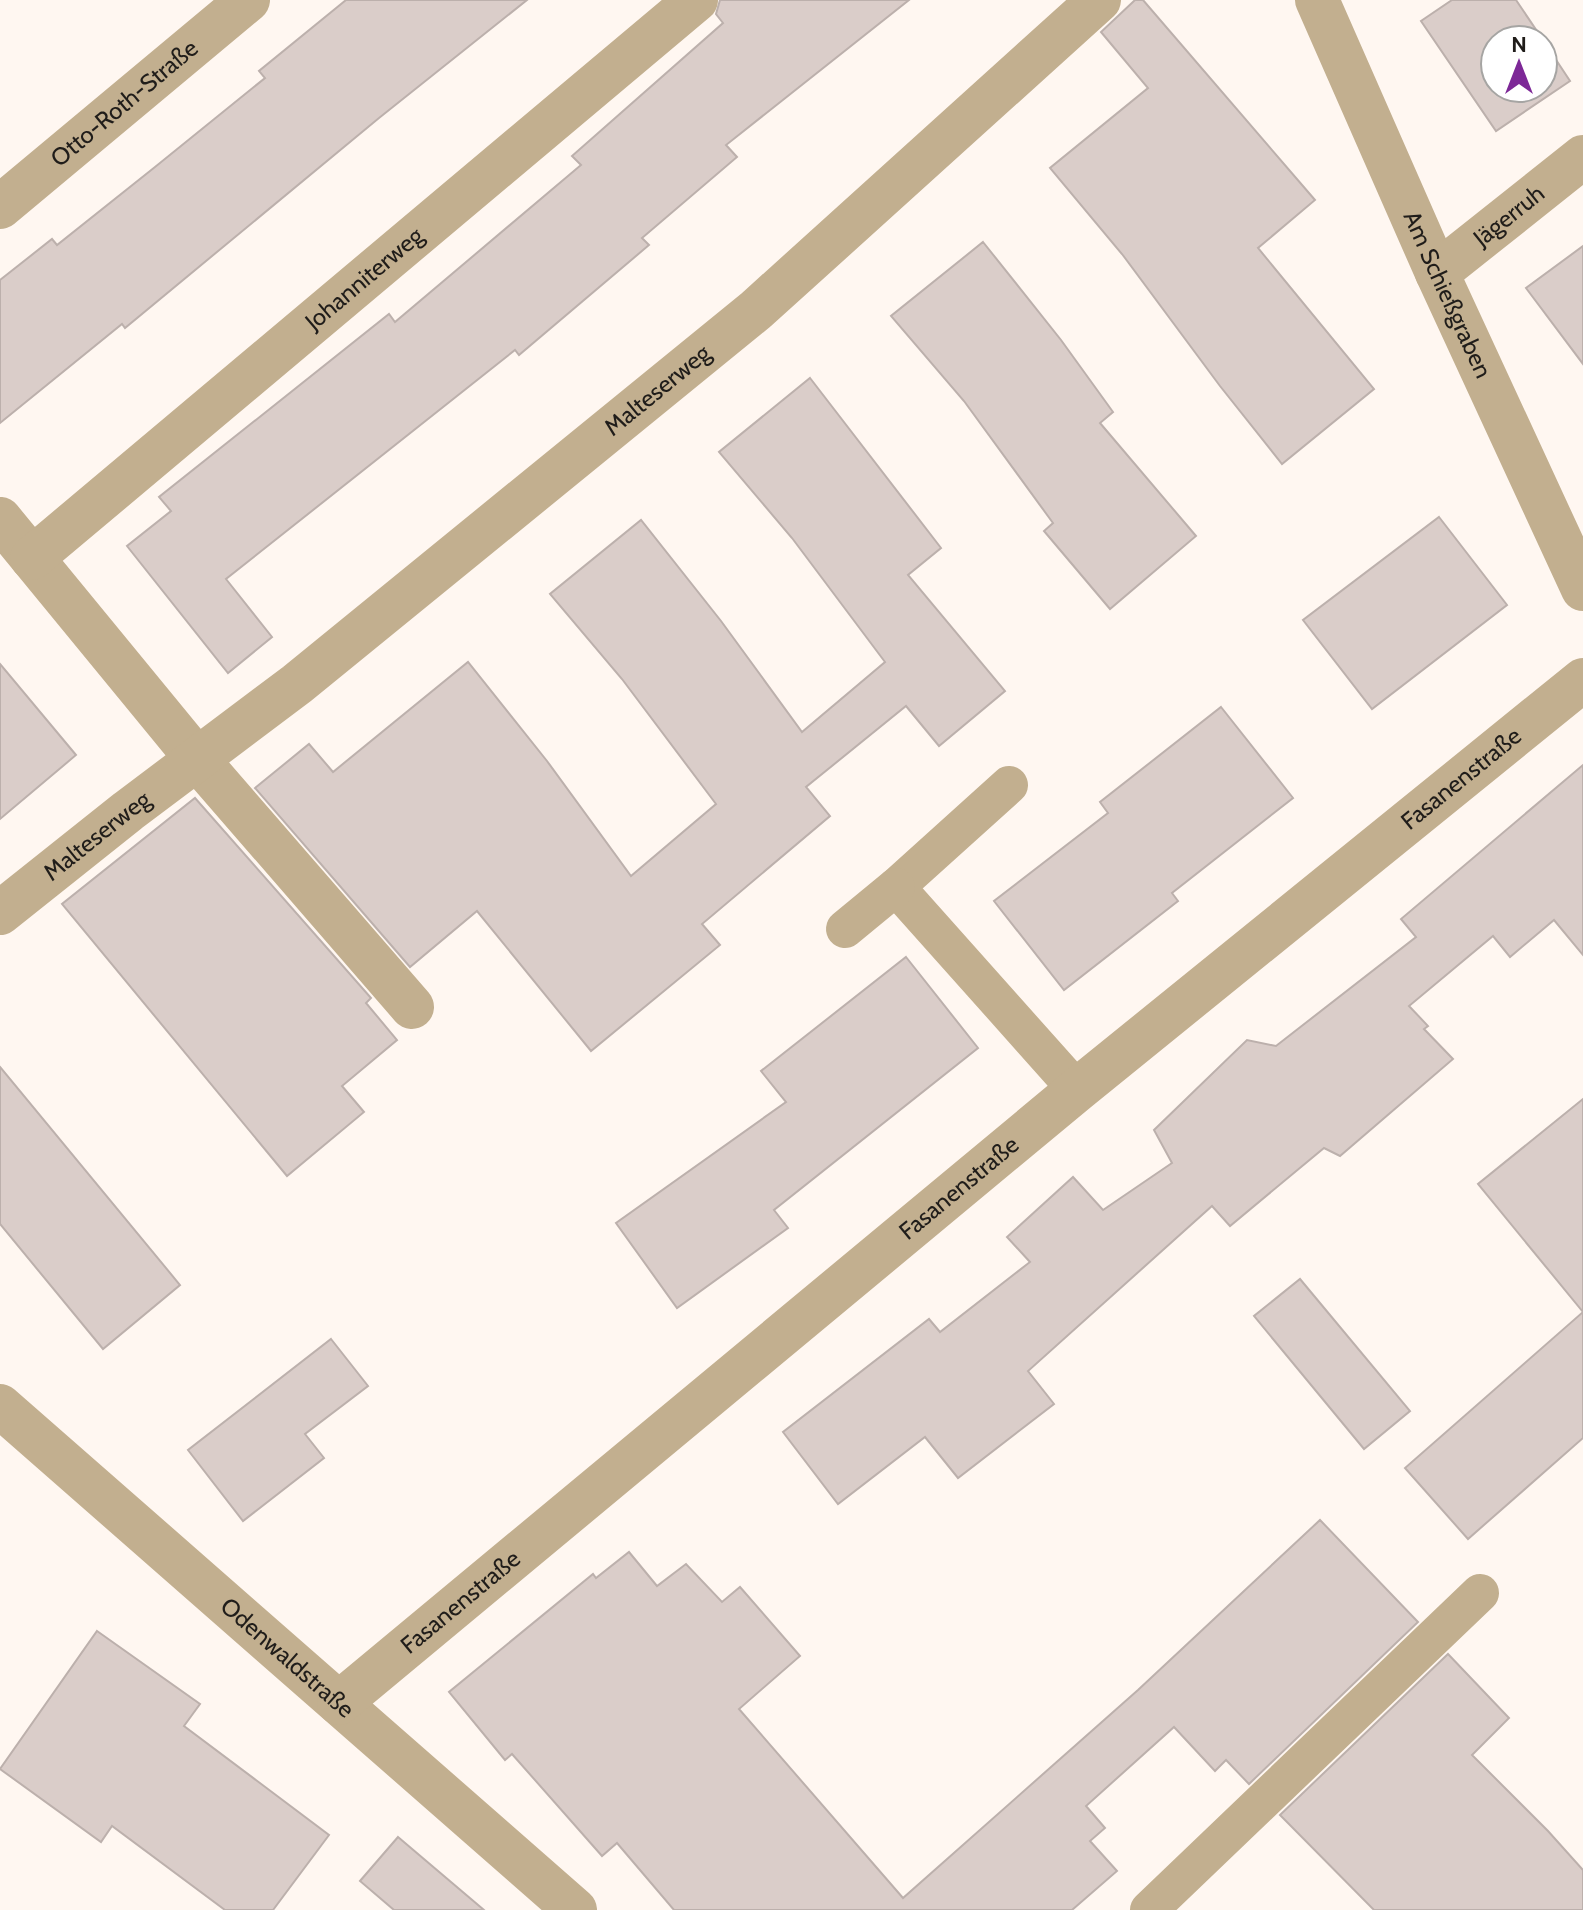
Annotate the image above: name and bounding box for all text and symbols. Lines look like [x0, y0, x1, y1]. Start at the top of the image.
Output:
north arrow [1479, 24, 1559, 104]
text: N [1511, 31, 1527, 58]
street label: Otto-Roth-Straße [45, 33, 203, 172]
street label: Jägerruh [1467, 178, 1550, 253]
street label: Am Schießgraben [1397, 206, 1498, 382]
street label: Johanniterweg [298, 220, 430, 337]
street label: Malteserweg [598, 338, 717, 442]
street label: Fasanenstraße [1395, 721, 1527, 836]
street label: Malteserweg [38, 784, 157, 887]
street label: Fasanenstraße [893, 1130, 1024, 1246]
street label: Fasanenstraße [395, 1544, 526, 1660]
street label: Odenwaldstraße [215, 1591, 360, 1724]

